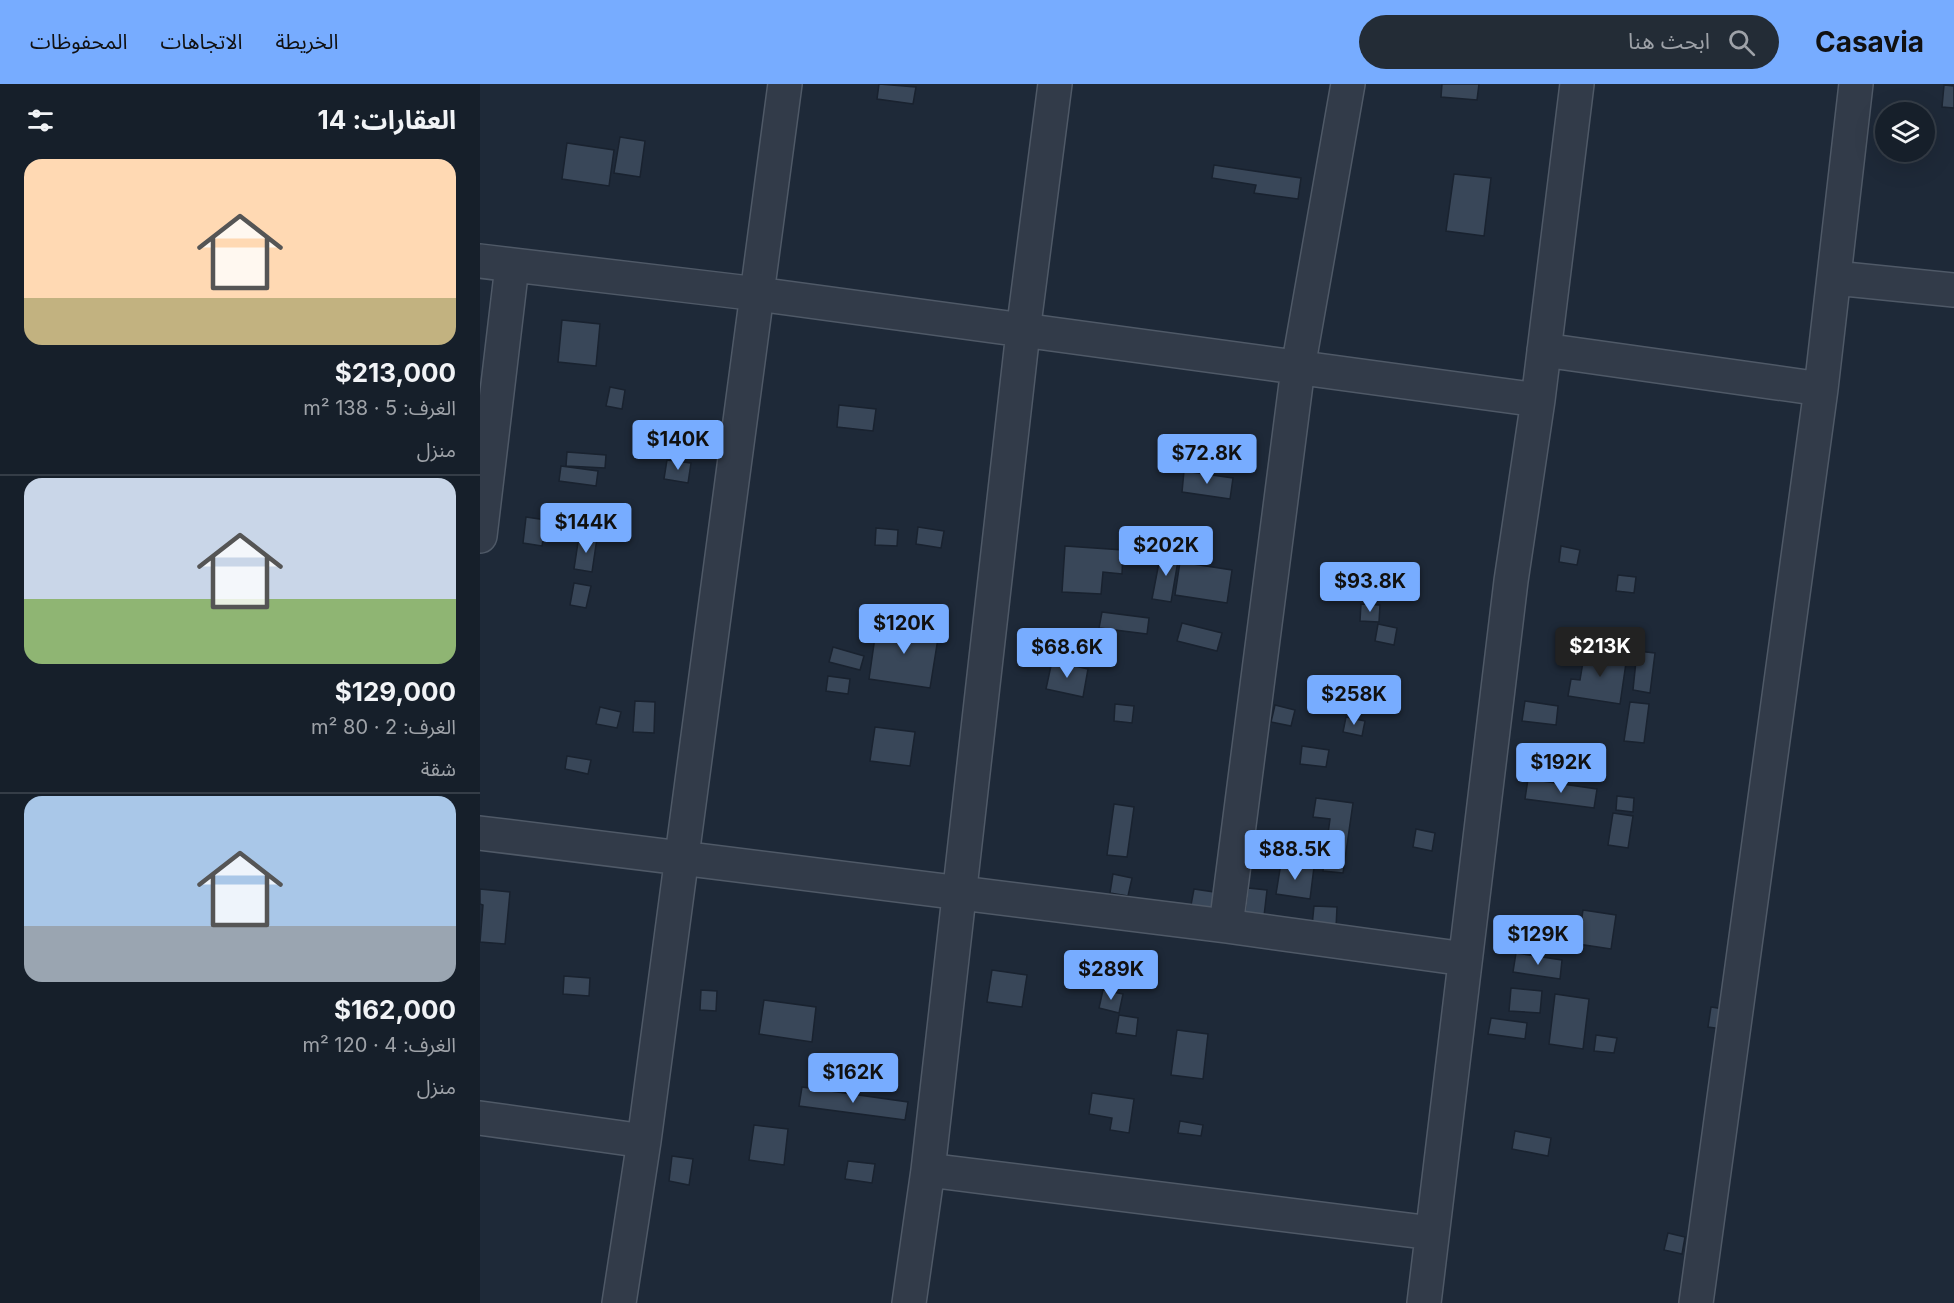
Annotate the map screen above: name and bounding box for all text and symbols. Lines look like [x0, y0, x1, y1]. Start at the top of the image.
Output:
search box [1359, 15, 1779, 69]
text: Casavia [1815, 25, 1924, 59]
icon: search [1725, 26, 1758, 59]
text: ابحث هنا [1628, 28, 1710, 54]
text: المحفوظات [30, 29, 127, 54]
text: الاتجاهات [160, 29, 242, 54]
text: الخريطة [275, 29, 338, 54]
map controls [1875, 102, 1935, 162]
button: layers [1875, 102, 1935, 162]
icon: filters [24, 104, 57, 137]
text: العقارات: 14 [317, 104, 456, 135]
icon: home [186, 198, 294, 306]
text: $213,000 [335, 357, 456, 388]
text: الغرف: 5 · 138 m² [303, 396, 456, 420]
pin: $140K [636, 420, 720, 471]
text: $140K [646, 427, 710, 451]
pin: $72.8K [1158, 434, 1256, 485]
text: منزل [417, 438, 456, 462]
text: $72.8K [1172, 441, 1242, 465]
pin: $144K [544, 503, 628, 554]
text: $144K [554, 510, 618, 534]
icon: home [186, 517, 294, 625]
pin: $202K [1124, 526, 1208, 577]
text: $202K [1133, 533, 1199, 557]
pin: $93.8K [1321, 562, 1419, 613]
text: $93.8K [1334, 569, 1406, 593]
pin: $120K [862, 604, 946, 655]
text: $120K [873, 611, 935, 635]
pin: $213K [1558, 627, 1642, 678]
pin: $68.6K [1018, 628, 1116, 679]
text: $213K [1569, 634, 1631, 658]
text: $68.6K [1031, 635, 1103, 659]
pin: $258K [1312, 675, 1396, 726]
text: $129,000 [335, 676, 456, 707]
text: $258K [1321, 682, 1387, 706]
text: الغرف: 2 · 80 m² [311, 715, 456, 739]
pin: $192K [1519, 743, 1603, 794]
text: $192K [1530, 750, 1592, 774]
text: شقة [421, 757, 456, 781]
pin: $88.5K [1246, 830, 1344, 881]
icon: home [186, 835, 294, 943]
text: $88.5K [1259, 837, 1331, 861]
pin: $129K [1496, 915, 1580, 966]
text: $129K [1507, 922, 1569, 946]
pin: $289K [1069, 950, 1153, 1001]
text: $289K [1078, 957, 1144, 981]
text: $162,000 [334, 994, 456, 1025]
text: الغرف: 4 · 120 m² [302, 1033, 456, 1057]
pin: $162K [811, 1053, 895, 1104]
text: $162K [822, 1060, 884, 1084]
text: منزل [417, 1075, 456, 1099]

